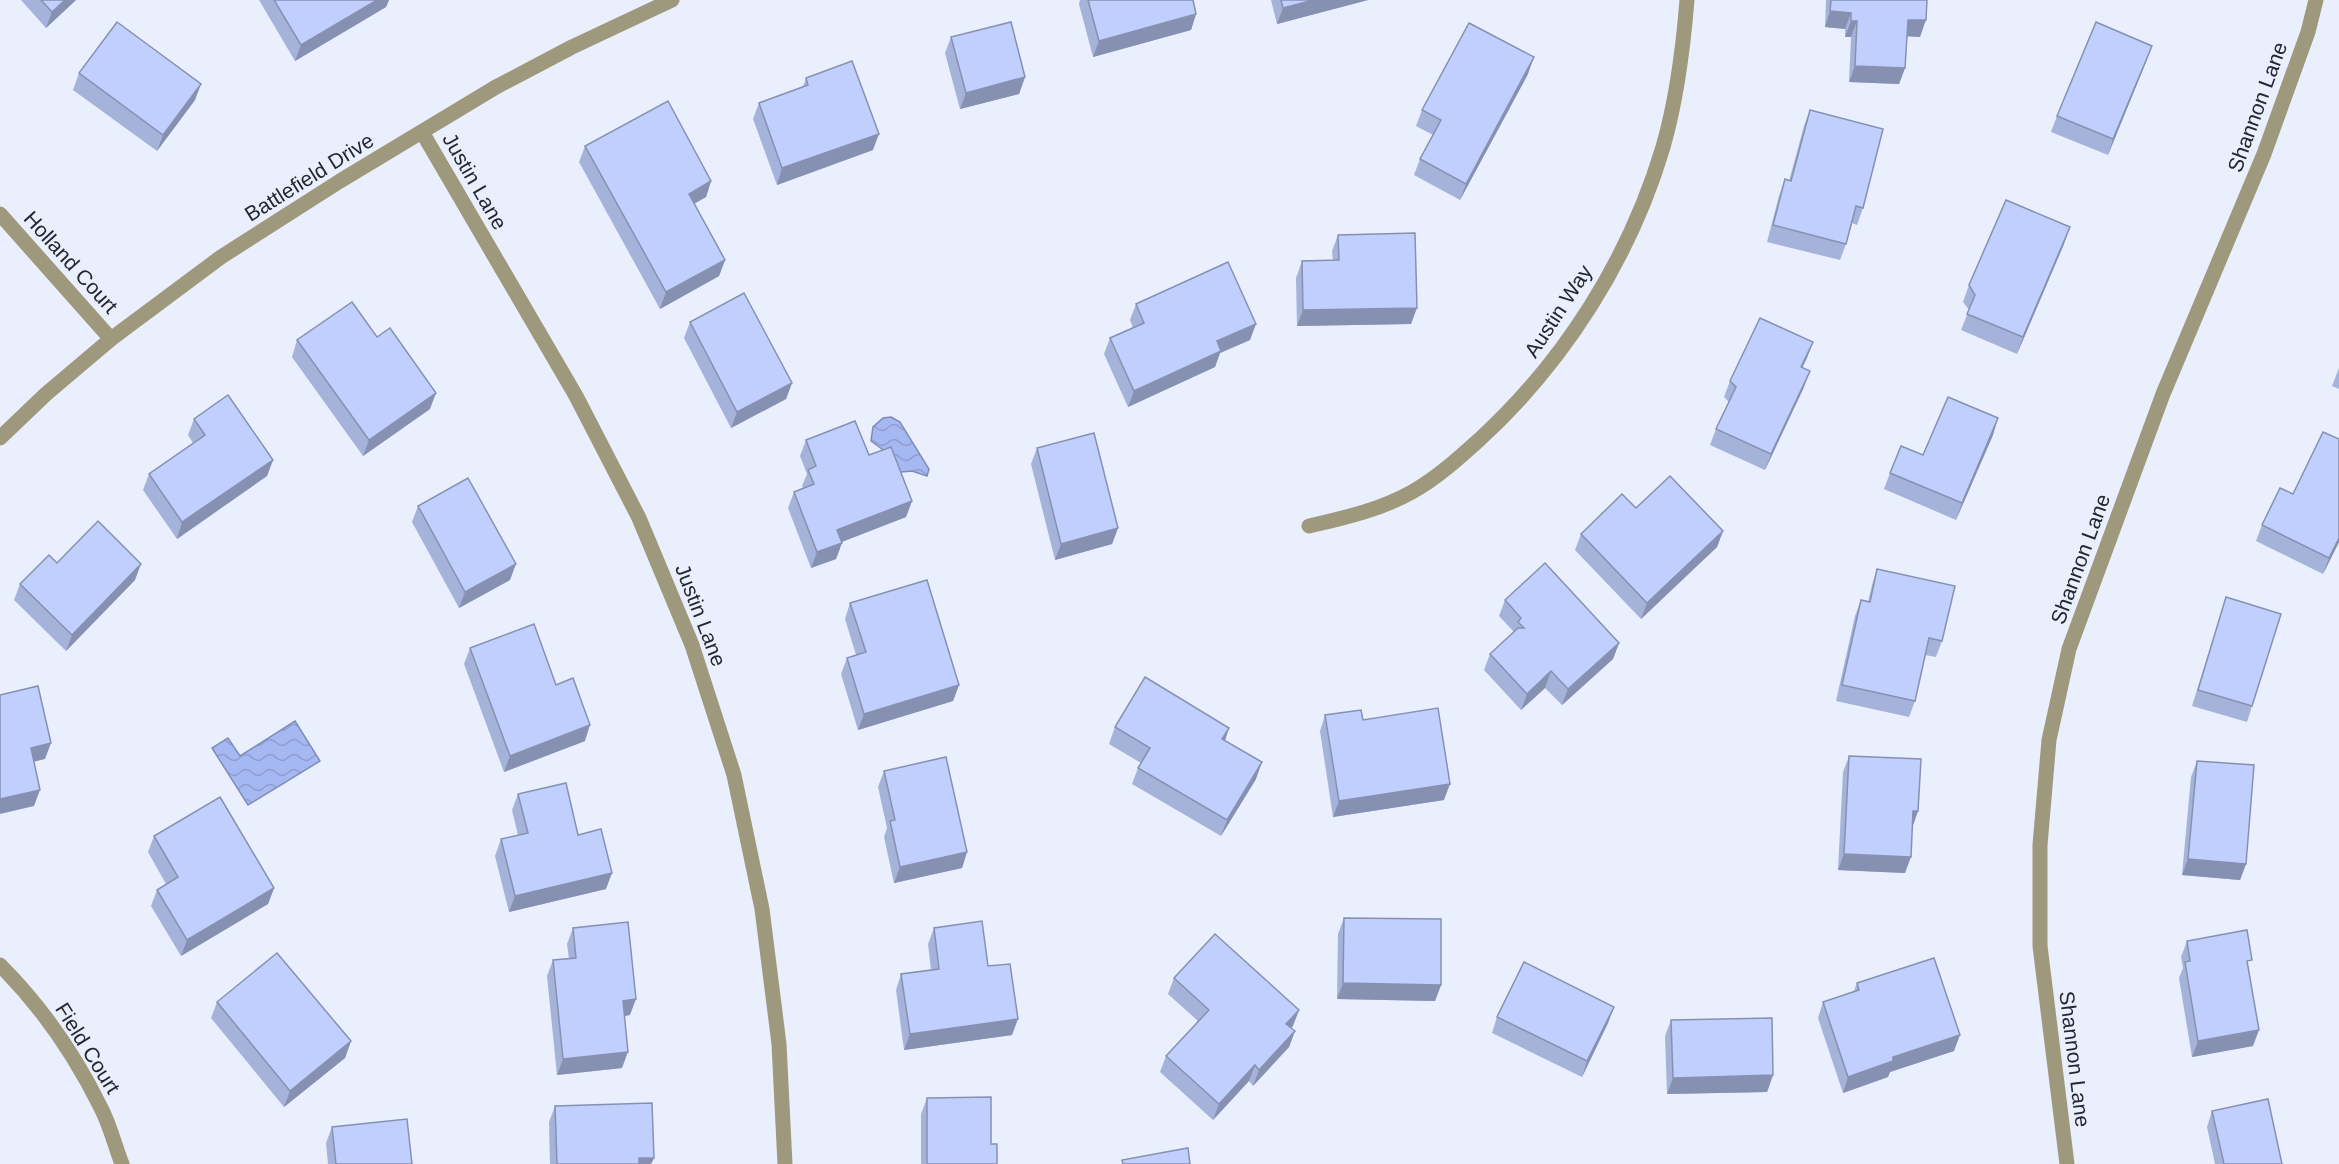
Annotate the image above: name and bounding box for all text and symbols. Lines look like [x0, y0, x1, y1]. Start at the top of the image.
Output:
street label: Shannon Lane [2223, 39, 2291, 175]
street label: Battlefield Drive [241, 128, 377, 226]
street label: Justin Lane [438, 129, 512, 233]
street label: Holland Court [19, 207, 123, 318]
street label: Austin Way [1520, 260, 1597, 361]
street label: Shannon Lane [2046, 491, 2114, 627]
street label: Justin Lane [671, 561, 731, 669]
street label: Shannon Lane [2055, 990, 2095, 1128]
street label: Field Court [51, 998, 125, 1098]

